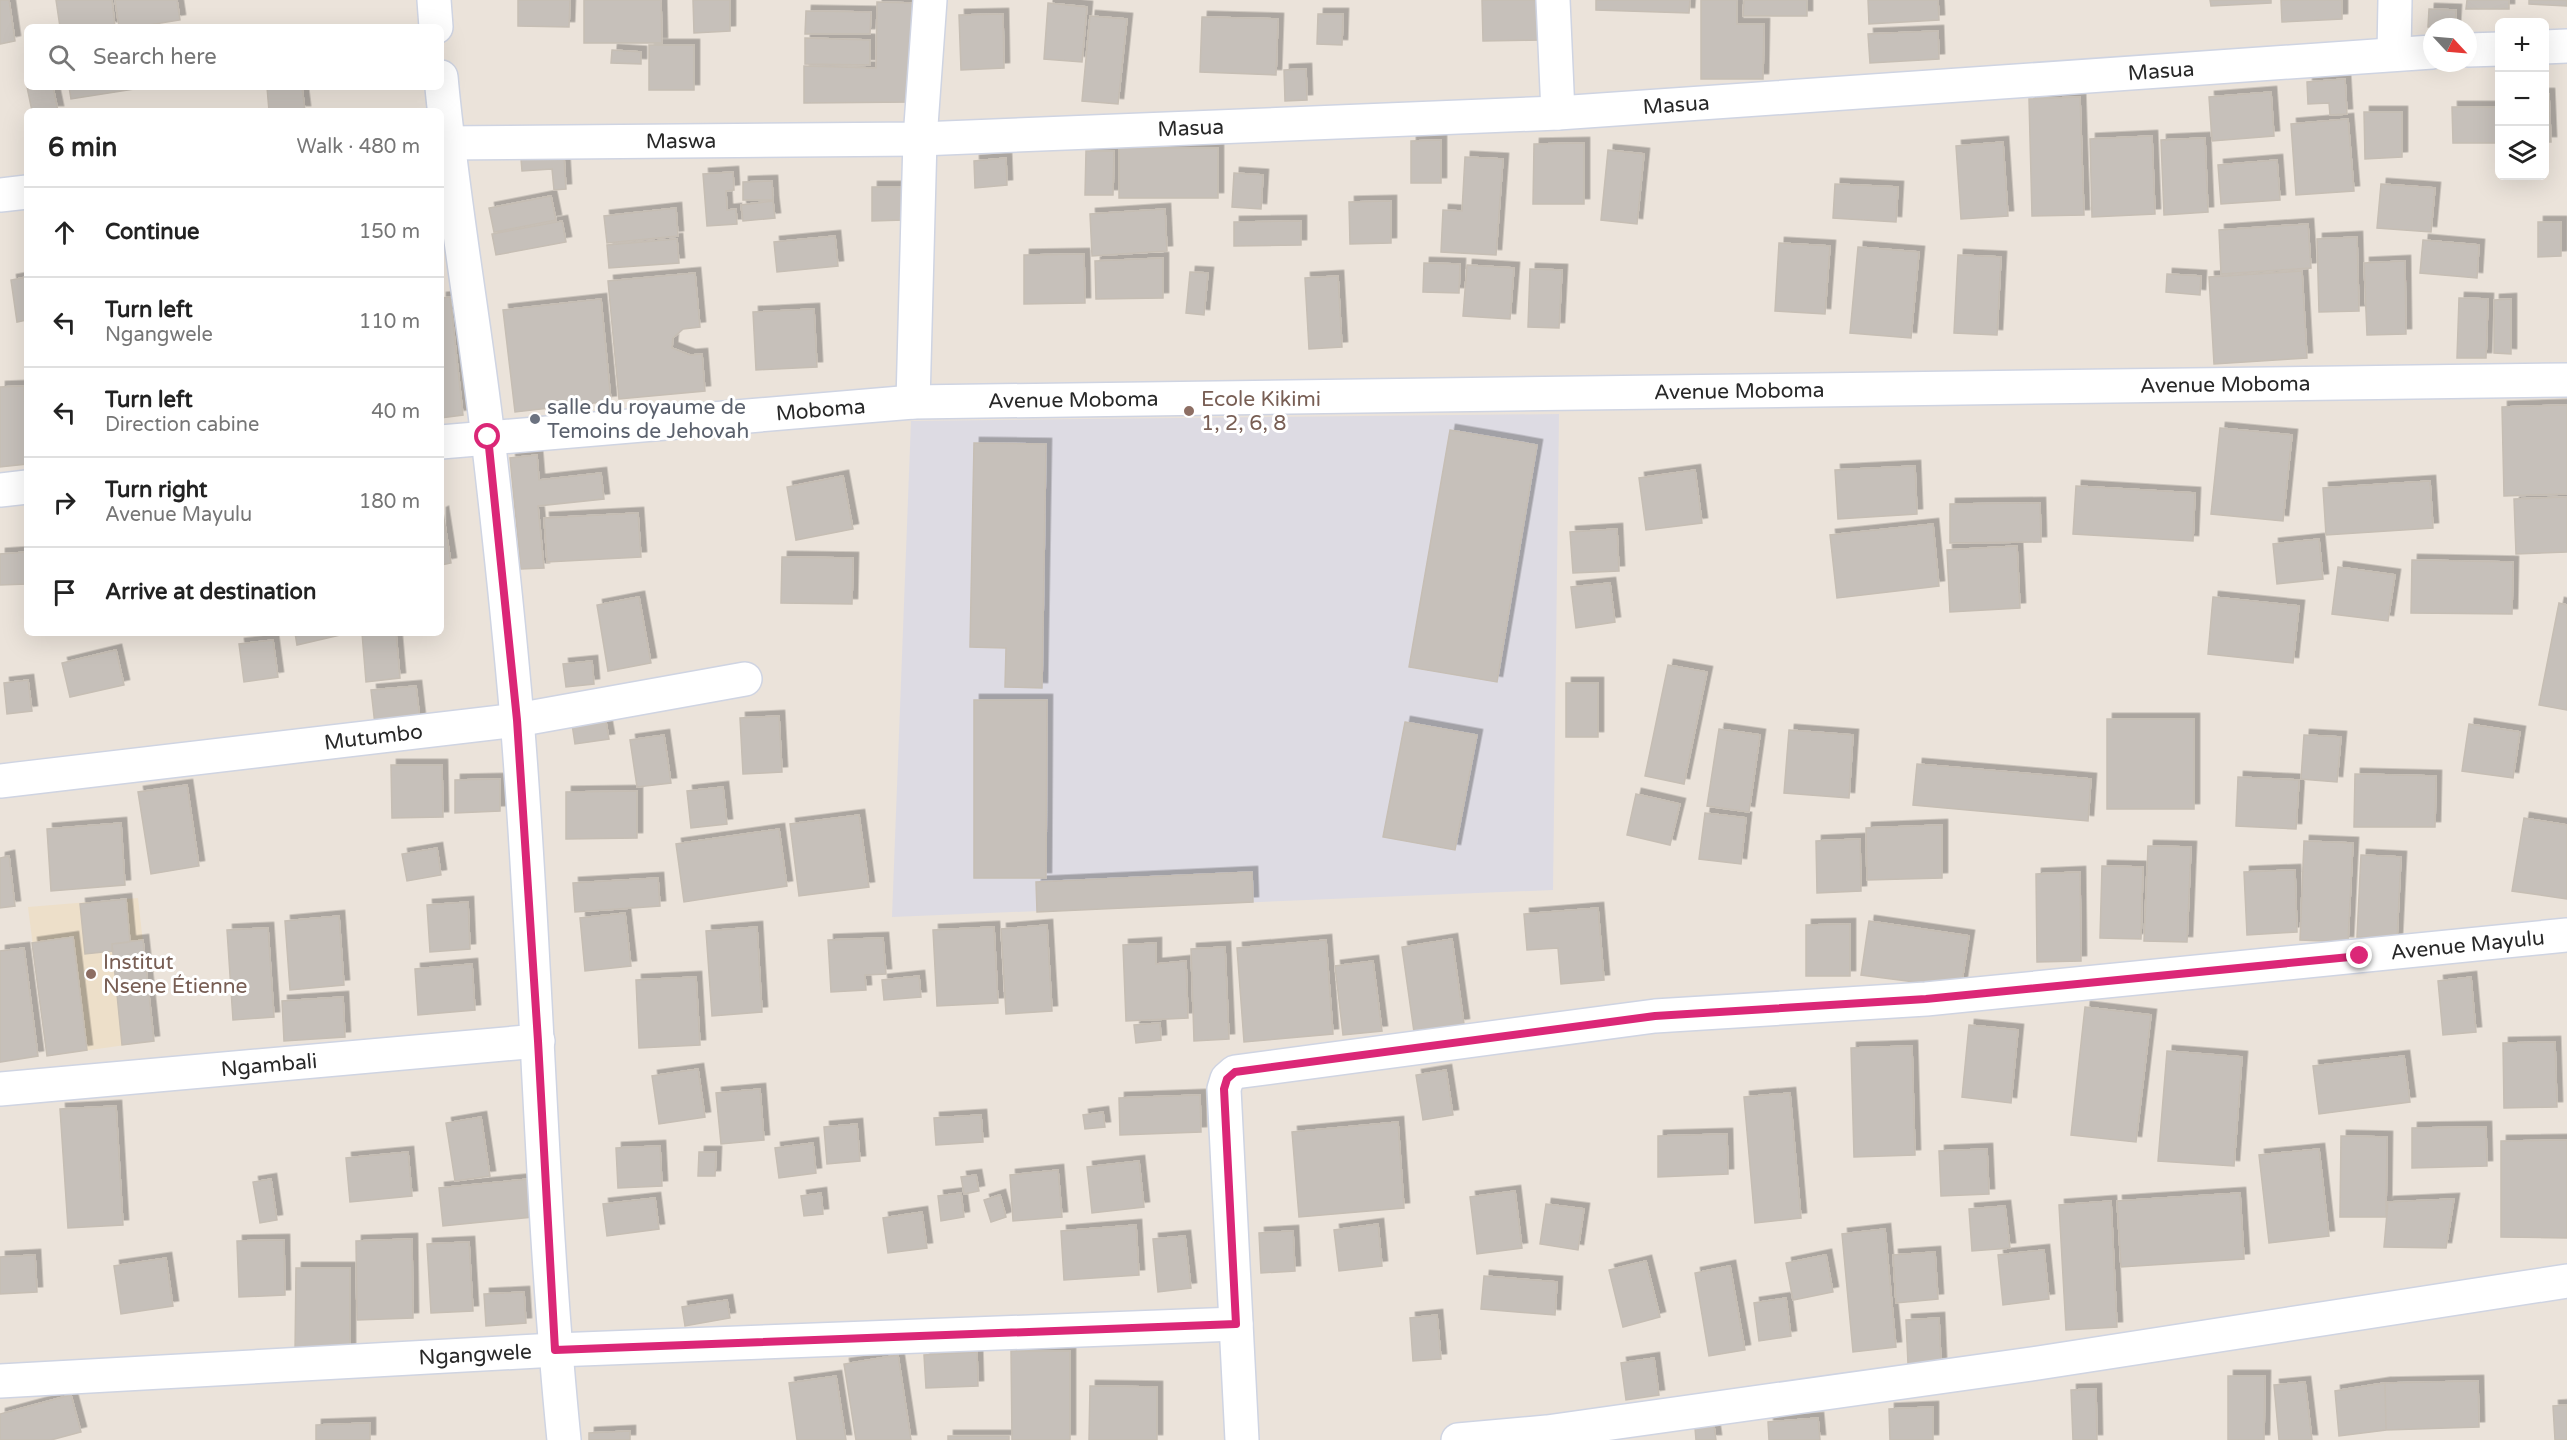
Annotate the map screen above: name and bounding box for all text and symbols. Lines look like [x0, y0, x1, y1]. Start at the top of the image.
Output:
north arrow [2423, 18, 2477, 72]
map controls [2495, 18, 2549, 180]
button: + [2495, 18, 2549, 72]
search box [24, 24, 444, 90]
icon: search [45, 41, 78, 74]
text: Search here [93, 44, 217, 70]
street label: Masua [2127, 57, 2195, 86]
button: − [2495, 72, 2549, 126]
street label: Masua [1642, 90, 1710, 120]
street label: Masua [1157, 115, 1225, 142]
button: layers [2495, 126, 2549, 180]
street label: Maswa [646, 129, 716, 154]
text: 6 min [48, 132, 117, 163]
text: Walk · 480 m [297, 135, 420, 159]
icon: ahead [48, 216, 81, 249]
text: Continue [105, 219, 200, 245]
text: 150 m [359, 220, 420, 244]
text: Turn left [105, 297, 193, 323]
icon: left [48, 306, 81, 339]
text: 110 m [359, 310, 420, 334]
text: Ngangwele [105, 323, 213, 347]
street label: Avenue Moboma [2140, 371, 2311, 399]
street label: Avenue Moboma [1654, 378, 1825, 405]
text: Turn left [105, 387, 193, 413]
street label: Avenue Moboma [988, 387, 1159, 414]
place label: Ecole Kikimi 1, 2, 6, 8 [1201, 387, 1321, 436]
street label: Moboma [775, 394, 867, 427]
place label: salle du royaume de Temoins de Jehovah [547, 395, 749, 444]
icon: left [48, 396, 81, 429]
text: 40 m [371, 400, 420, 424]
marker: Ecole Kikimi 1, 2, 6, 8 [1182, 404, 1196, 418]
marker: salle du royaume de Temoins de Jehovah [528, 412, 542, 426]
text: Direction cabine [105, 413, 259, 437]
route start [474, 423, 500, 449]
text: Turn right [105, 477, 207, 503]
icon: right [48, 486, 81, 519]
text: 180 m [359, 490, 420, 514]
text: Avenue Mayulu [105, 503, 252, 527]
icon: arrive [48, 576, 81, 609]
text: Arrive at destination [105, 579, 316, 605]
street label: Mutumbo [323, 719, 424, 756]
street label: Avenue Mayulu [2389, 925, 2546, 966]
route end [2346, 942, 2372, 968]
place label: Institut Nsene Étienne [103, 950, 247, 999]
marker: Institut Nsene Étienne [84, 967, 98, 981]
street label: Ngambali [220, 1049, 318, 1082]
street label: Ngangwele [418, 1339, 533, 1371]

